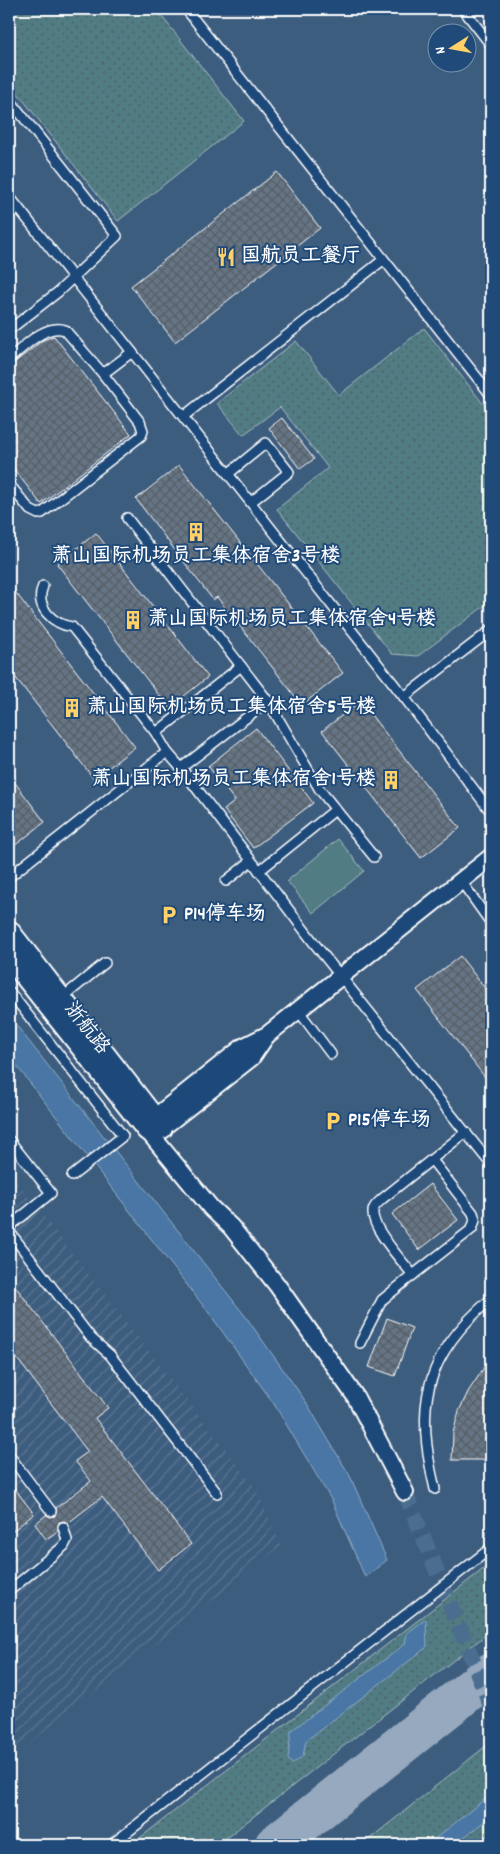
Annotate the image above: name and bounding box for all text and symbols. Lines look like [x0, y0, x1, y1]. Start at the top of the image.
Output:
north arrow [428, 22, 478, 72]
text: N [431, 45, 452, 55]
place label: 国航员工餐厅 [241, 243, 361, 271]
restaurant icon: 国航员工餐厅 [215, 246, 237, 268]
building icon: 萧山国际机场员工集体宿舍3号楼 [185, 521, 207, 543]
place label: 萧山国际机场员工集体宿舍3号楼 [52, 543, 340, 571]
place label: 萧山国际机场员工集体宿舍4号楼 [148, 606, 436, 634]
building icon: 萧山国际机场员工集体宿舍4号楼 [122, 609, 144, 631]
place label: 萧山国际机场员工集体宿舍5号楼 [87, 694, 376, 722]
building icon: 萧山国际机场员工集体宿舍5号楼 [61, 697, 83, 719]
place label: 萧山国际机场员工集体宿舍1号楼 [92, 766, 376, 794]
building icon: 萧山国际机场员工集体宿舍1号楼 [380, 769, 402, 791]
place label: P14停车场 [184, 901, 266, 929]
parking icon: P14停车场 [158, 904, 180, 926]
street label: 浙航路 [56, 997, 116, 1062]
place label: P15停车场 [348, 1107, 431, 1135]
parking icon: P15停车场 [322, 1110, 344, 1132]

